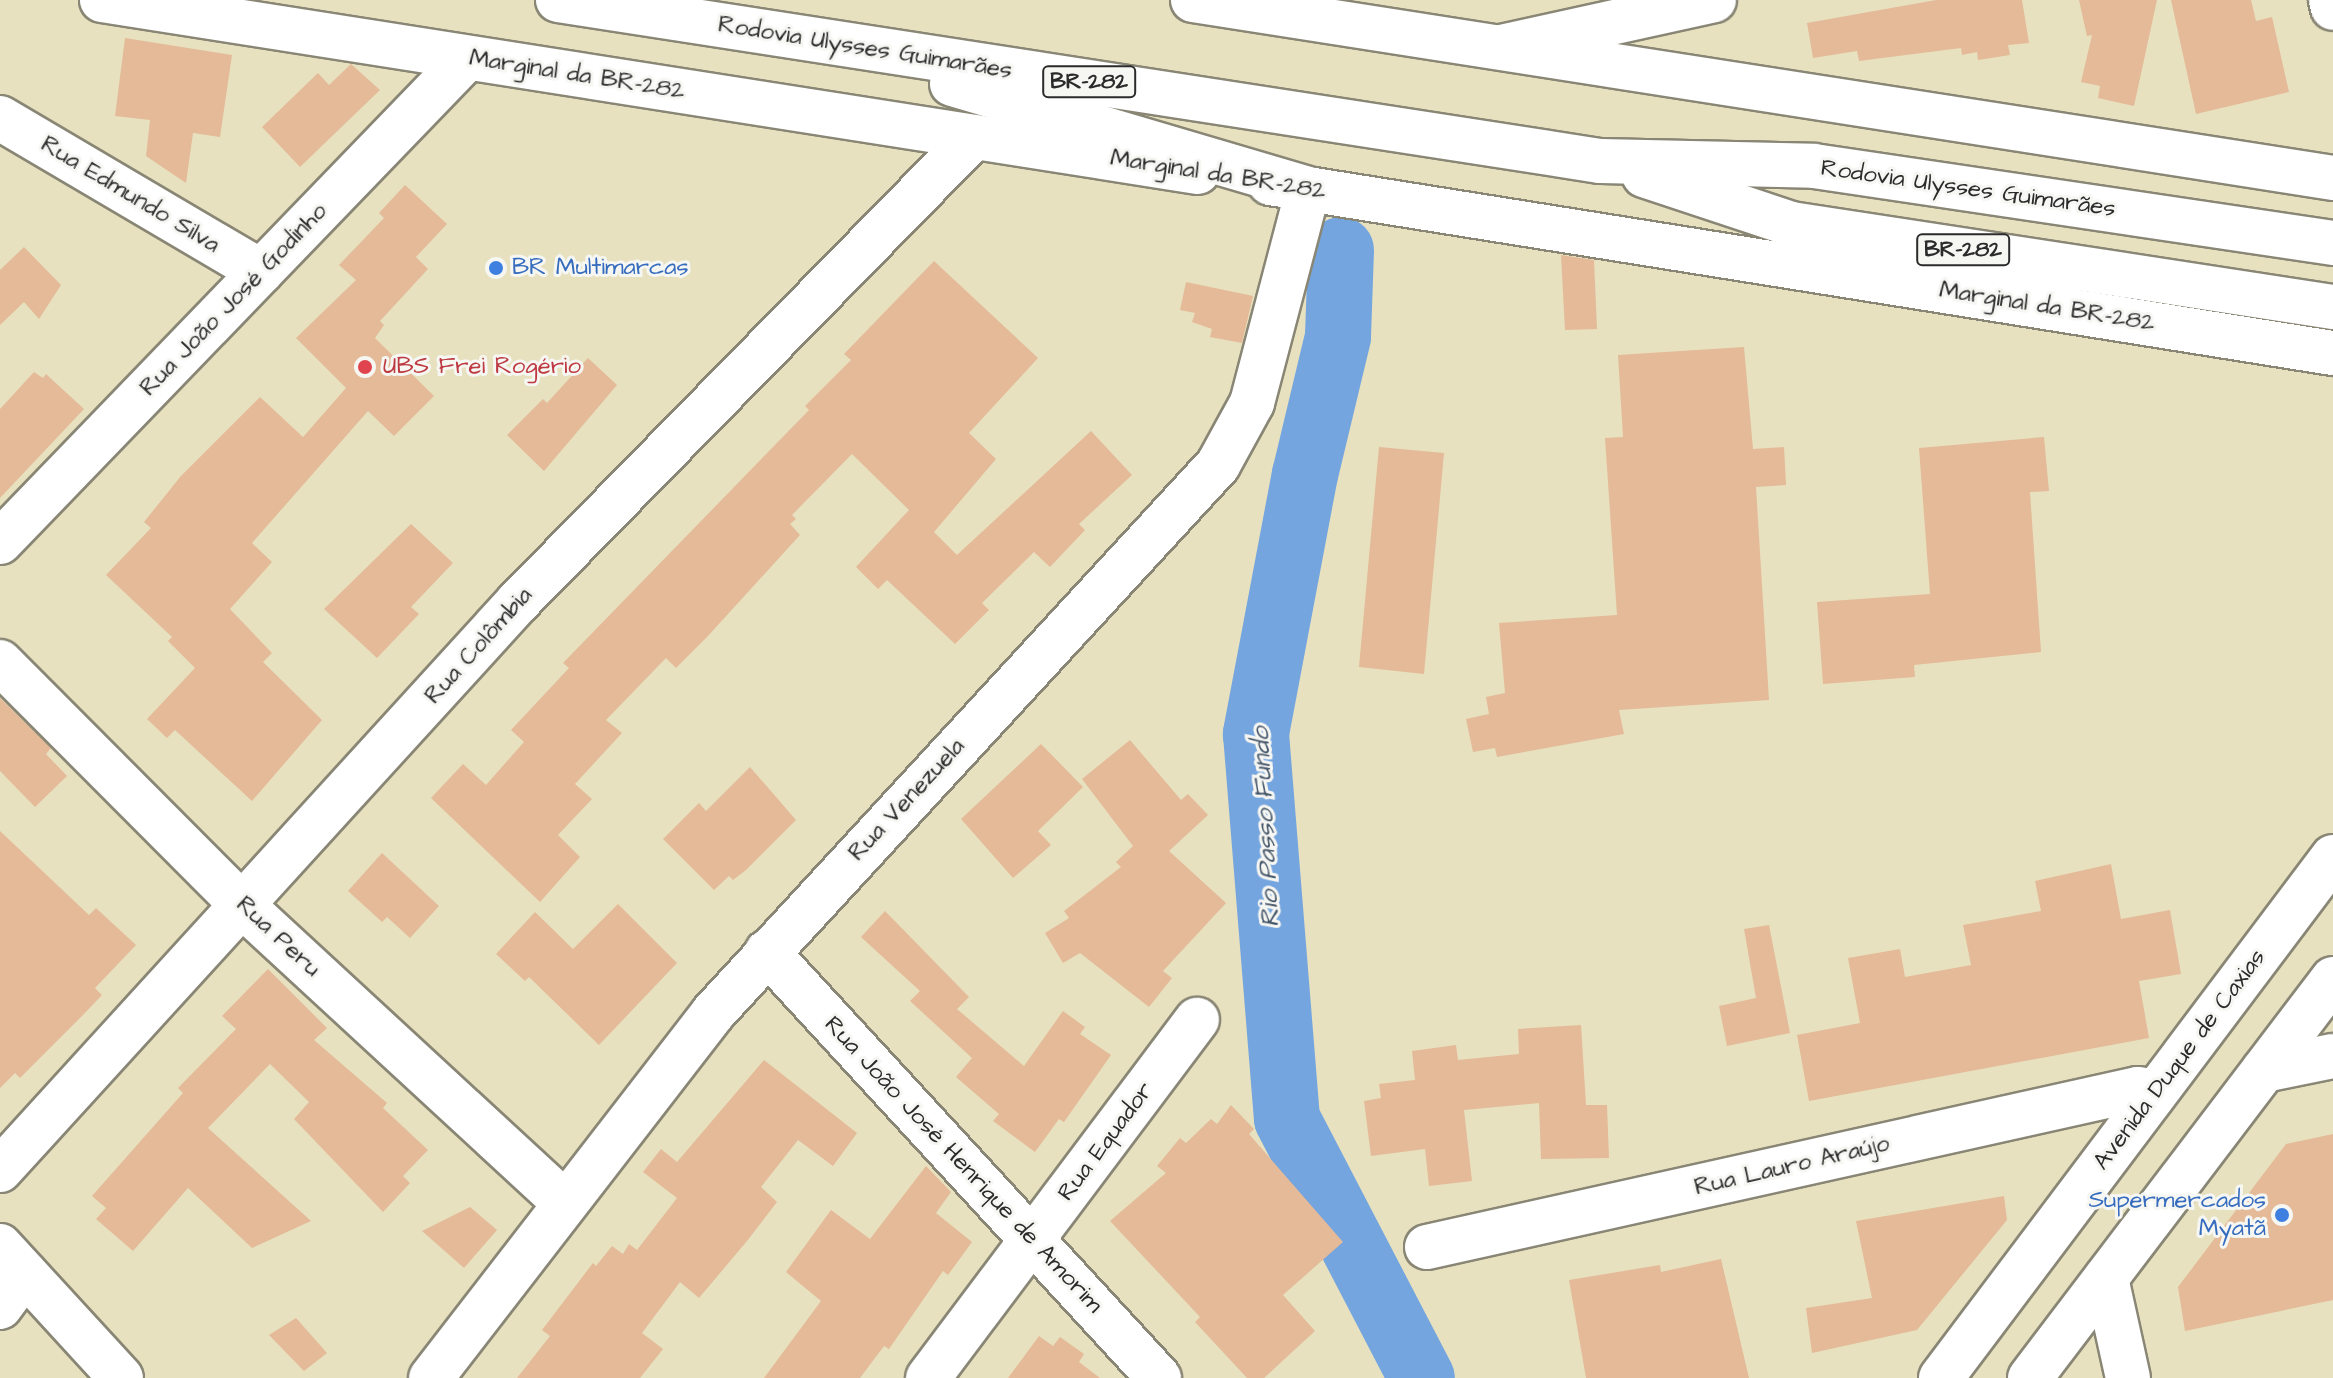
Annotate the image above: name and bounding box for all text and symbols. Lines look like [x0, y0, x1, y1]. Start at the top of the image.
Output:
street label: Rodovia Ulysses Guimarães [716, 11, 1014, 85]
street label: Marginal da BR-282 [467, 44, 687, 106]
road number: BR-282 [1041, 64, 1137, 100]
street label: Rua Edmundo Silva [35, 130, 225, 260]
street label: Marginal da BR-282 [1108, 144, 1328, 206]
street label: Rodovia Ulysses Guimarães [1819, 154, 2117, 224]
street label: Rua João José Godinho [134, 198, 334, 402]
road number: BR-282 [1915, 232, 2011, 268]
place label: BR Multimarcas [512, 254, 689, 282]
marker: BR Multimarcas [487, 259, 505, 277]
street label: Marginal da BR-282 [1937, 276, 2157, 338]
place label: UBS Frei Rogério [383, 353, 581, 381]
marker: UBS Frei Rogério [354, 356, 376, 378]
street label: Rua Colômbia [419, 582, 539, 710]
water label: Rio Passo Fundo [1245, 726, 1287, 928]
street label: Rua Venezuela [843, 733, 971, 867]
street label: Rua Peru [230, 891, 326, 983]
street label: Avenida Duque de Caxias [2088, 944, 2272, 1176]
street label: Rua João José Henrique de Amorim [818, 1011, 1108, 1319]
street label: Rua Equador [1052, 1077, 1160, 1207]
street label: Rua Lauro Araújo [1692, 1130, 1892, 1202]
place label: Supermercados Myatã [2089, 1187, 2266, 1243]
marker: Supermercados Myatã [2273, 1206, 2291, 1224]

